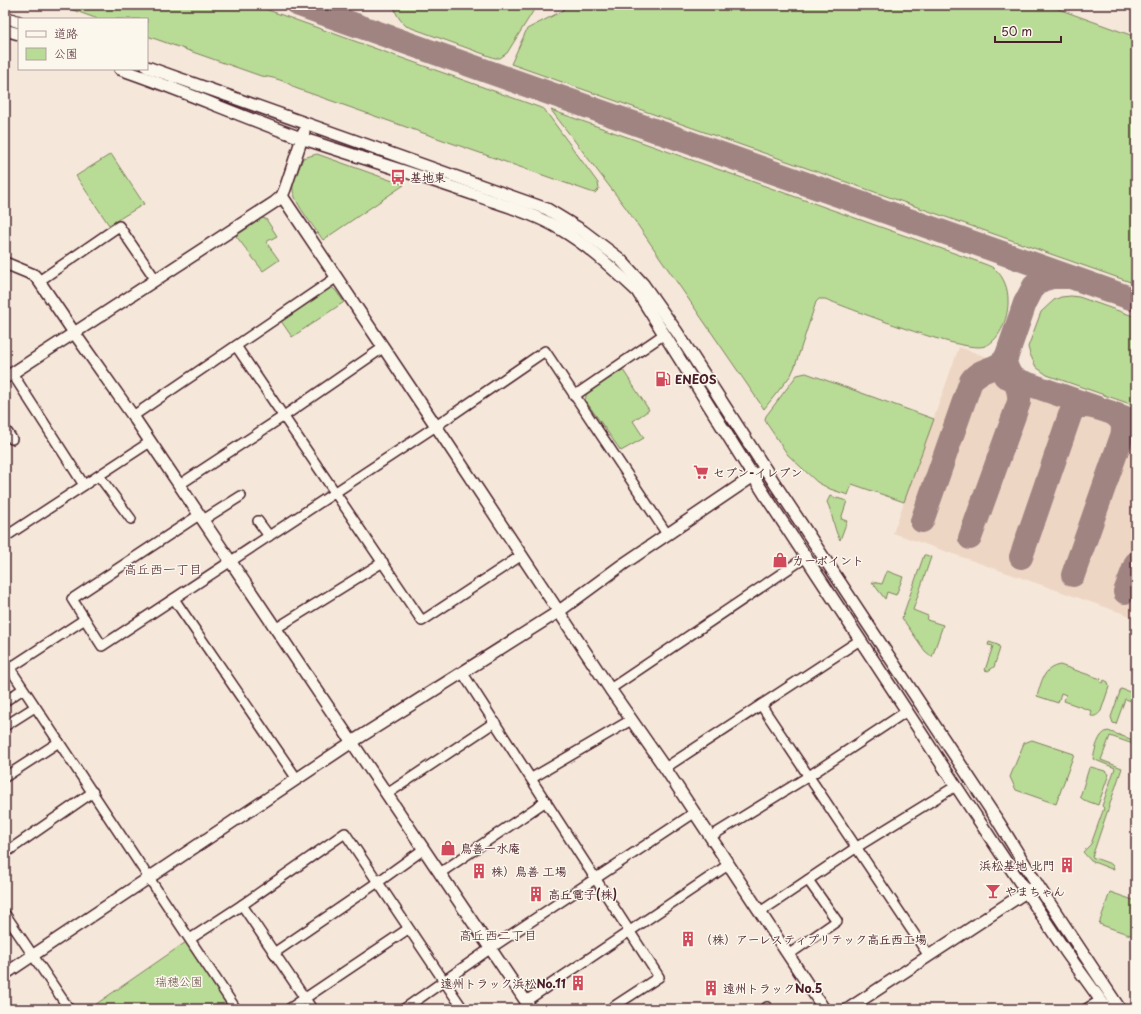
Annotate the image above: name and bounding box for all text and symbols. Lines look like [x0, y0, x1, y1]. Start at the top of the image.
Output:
legend [18, 18, 148, 70]
scale bar [995, 18, 1061, 44]
text: 50 m [1001, 22, 1032, 40]
text: 道路 [54, 24, 78, 42]
text: 公園 [54, 44, 78, 62]
bus stop icon: 基地東 [389, 168, 407, 186]
place label: 基地東 [410, 168, 446, 186]
fuel station icon: ENEOS [654, 370, 672, 388]
place label: ENEOS [675, 370, 717, 388]
supermarket icon: セブン-イレブン [692, 463, 710, 481]
place label: セブン-イレブン [713, 463, 803, 481]
shop icon: カーポイント [771, 551, 789, 569]
place label: カーポイント [792, 551, 864, 569]
district label: 高丘西一丁目 [124, 559, 202, 578]
shop icon: 鳥善一水庵 [439, 839, 457, 857]
place label: 鳥善一水庵 [460, 839, 520, 857]
place label: 浜松基地 北門 [979, 856, 1055, 874]
building icon: 浜松基地 北門 [1058, 856, 1076, 874]
building icon: 株）鳥善 工場 [470, 862, 488, 880]
place label: 株）鳥善 工場 [491, 862, 567, 880]
bar icon: やまちゃん [984, 882, 1002, 900]
place label: やまちゃん [1005, 882, 1065, 900]
building icon: 高丘電子(株) [527, 885, 545, 903]
place label: 高丘電子(株) [548, 885, 617, 903]
district label: 高丘西二丁目 [459, 925, 537, 944]
building icon: （株）アーレスティプリテック高丘西工場 [679, 930, 697, 948]
place label: （株）アーレスティプリテック高丘西工場 [700, 930, 927, 948]
park label: 瑞穂公園 [155, 972, 203, 990]
place label: 遠州トラック浜松No.11 [440, 974, 566, 992]
building icon: 遠州トラック浜松No.11 [569, 974, 587, 992]
building icon: 遠州トラックNo.5 [702, 979, 720, 997]
place label: 遠州トラックNo.5 [723, 979, 823, 997]

